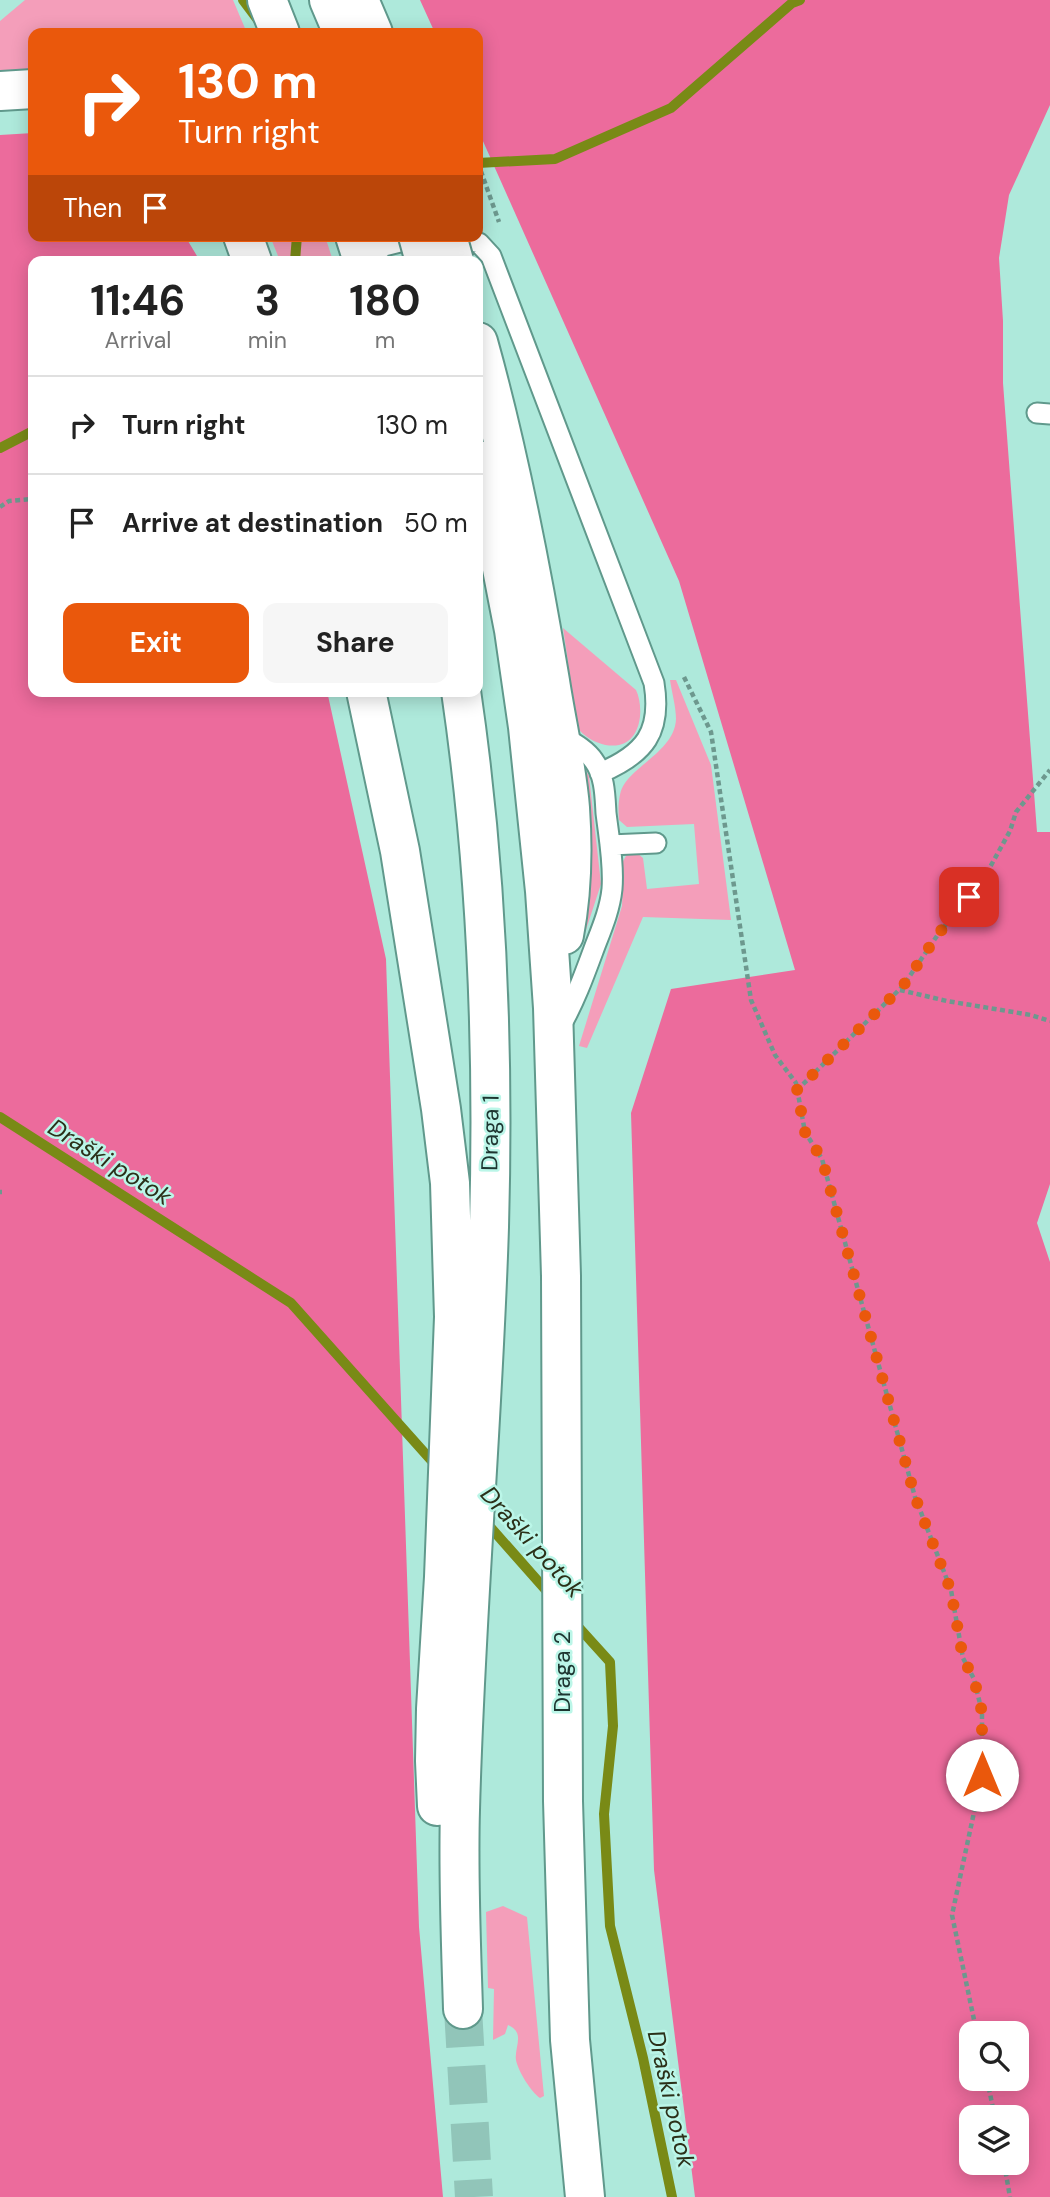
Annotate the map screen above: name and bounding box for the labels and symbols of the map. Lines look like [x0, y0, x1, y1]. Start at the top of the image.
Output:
pin [939, 867, 999, 927]
street label: Draga 1 [474, 1095, 506, 1171]
water label: Draški potok [43, 1111, 178, 1212]
water label: Draški potok [474, 1479, 591, 1605]
street label: Draga 2 [547, 1631, 577, 1713]
position arrow [945, 1738, 1019, 1812]
water label: Draški potok [641, 2027, 703, 2171]

